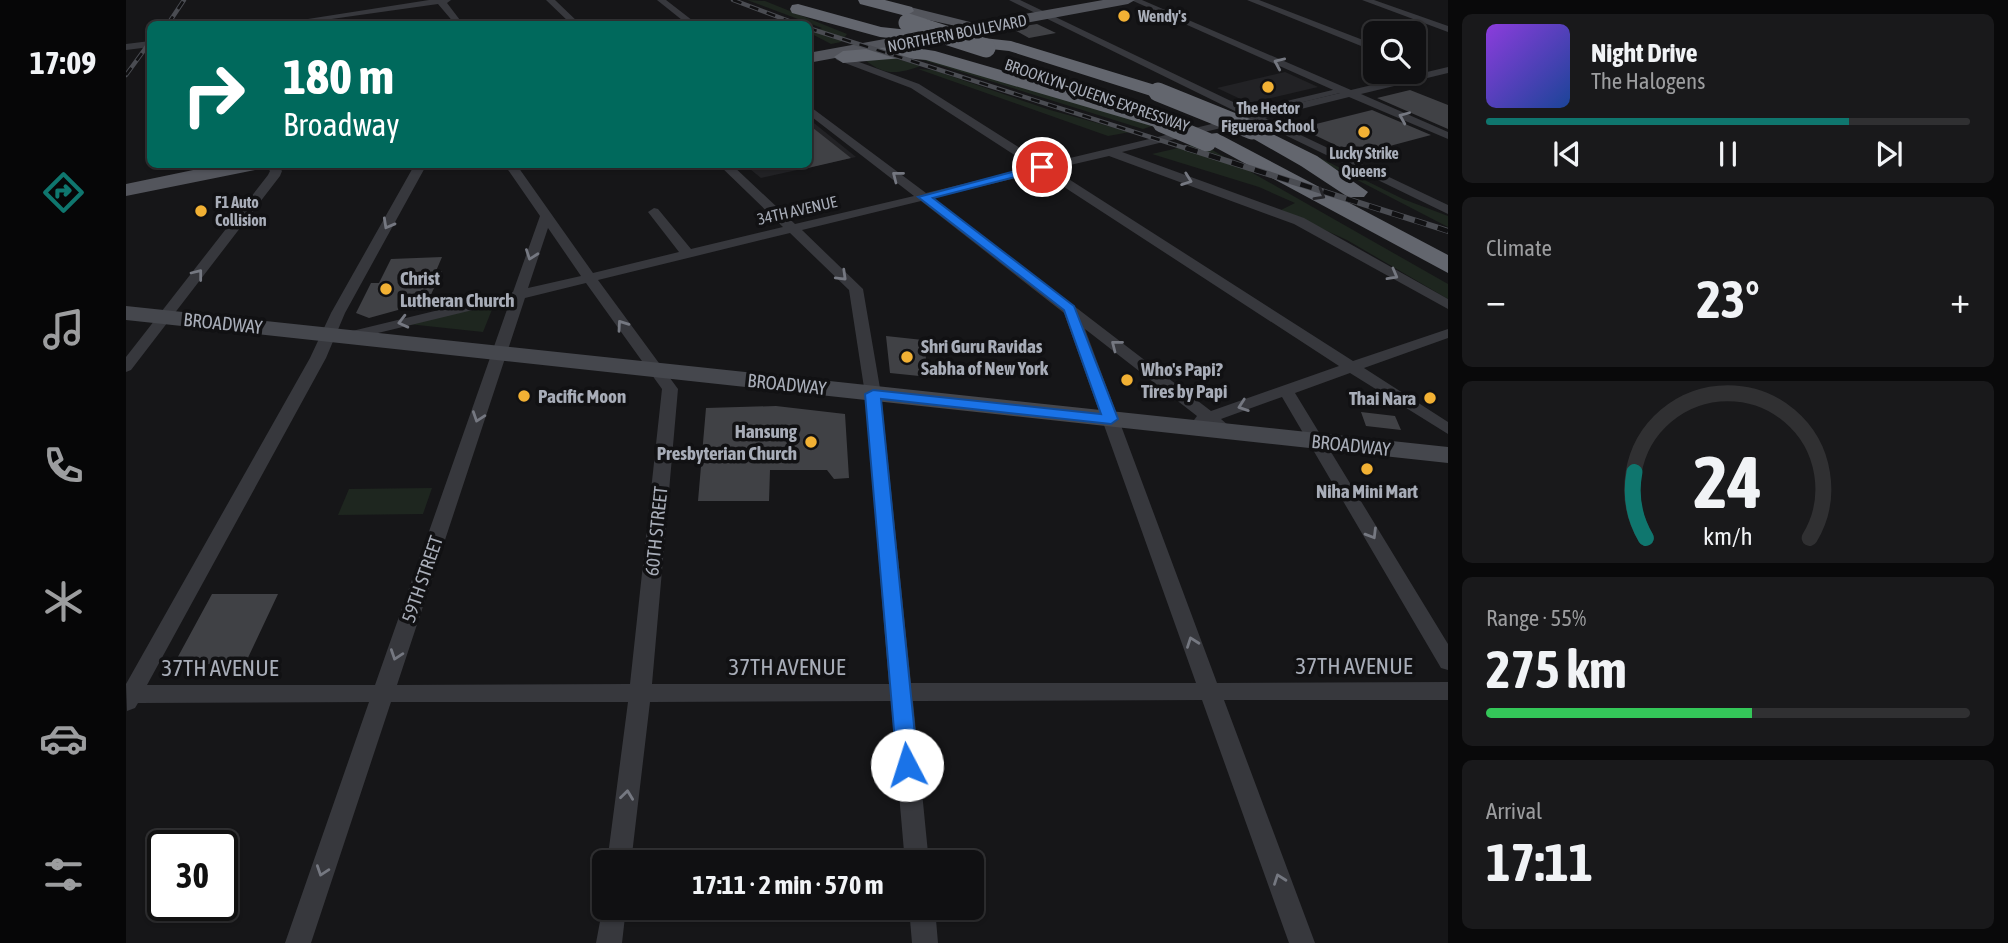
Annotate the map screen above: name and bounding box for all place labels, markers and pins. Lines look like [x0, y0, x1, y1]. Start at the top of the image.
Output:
place label: Wendy's [1137, 7, 1187, 25]
marker: Wendy's [1116, 8, 1132, 24]
marker: The Hector Figueroa School [1260, 79, 1276, 95]
place label: The Hector Figueroa School [1221, 99, 1316, 135]
marker: Lucky Strike Queens [1356, 124, 1372, 140]
pin [1012, 137, 1072, 197]
place label: Lucky Strike Queens [1329, 144, 1399, 180]
place label: F1 Auto Collision [215, 193, 267, 229]
marker: F1 Auto Collision [193, 203, 209, 219]
place label: Christ Lutheran Church [400, 267, 515, 311]
marker: Christ Lutheran Church [378, 281, 394, 297]
place label: Shri Guru Ravidas Sabha of New York [921, 335, 1049, 379]
marker: Shri Guru Ravidas Sabha of New York [899, 349, 915, 365]
place label: Who's Papi? Tires by Papi [1140, 358, 1227, 402]
marker: Who's Papi? Tires by Papi [1119, 372, 1135, 388]
place label: Pacific Moon [538, 385, 626, 407]
place label: Thai Nara [1349, 387, 1416, 409]
marker: Pacific Moon [516, 388, 532, 404]
marker: Thai Nara [1422, 390, 1438, 406]
place label: Hansung Presbyterian Church [657, 420, 798, 464]
marker: Hansung Presbyterian Church [803, 434, 819, 450]
marker: Niha Mini Mart [1359, 461, 1375, 477]
place label: Niha Mini Mart [1316, 480, 1419, 502]

